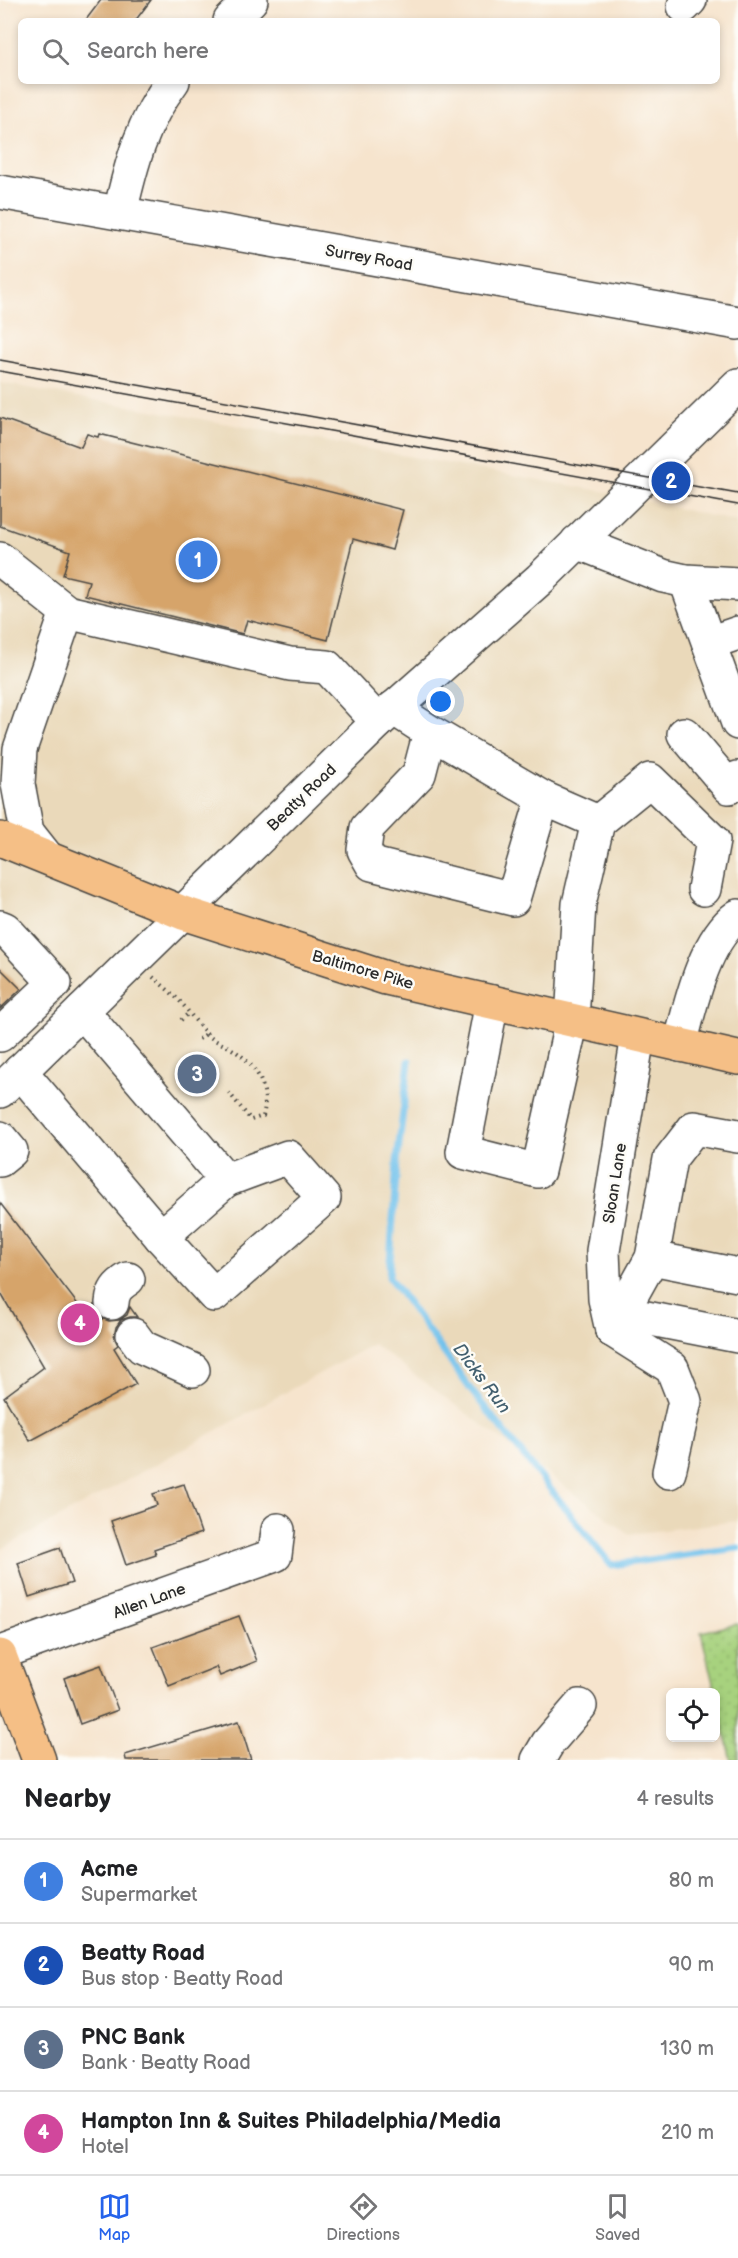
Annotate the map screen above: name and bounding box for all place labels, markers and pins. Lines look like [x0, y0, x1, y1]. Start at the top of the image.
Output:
pin: 2 [652, 458, 690, 504]
pin: 1 [178, 538, 218, 582]
pin: 3 [178, 1052, 216, 1096]
pin: 4 [60, 1300, 100, 1346]

